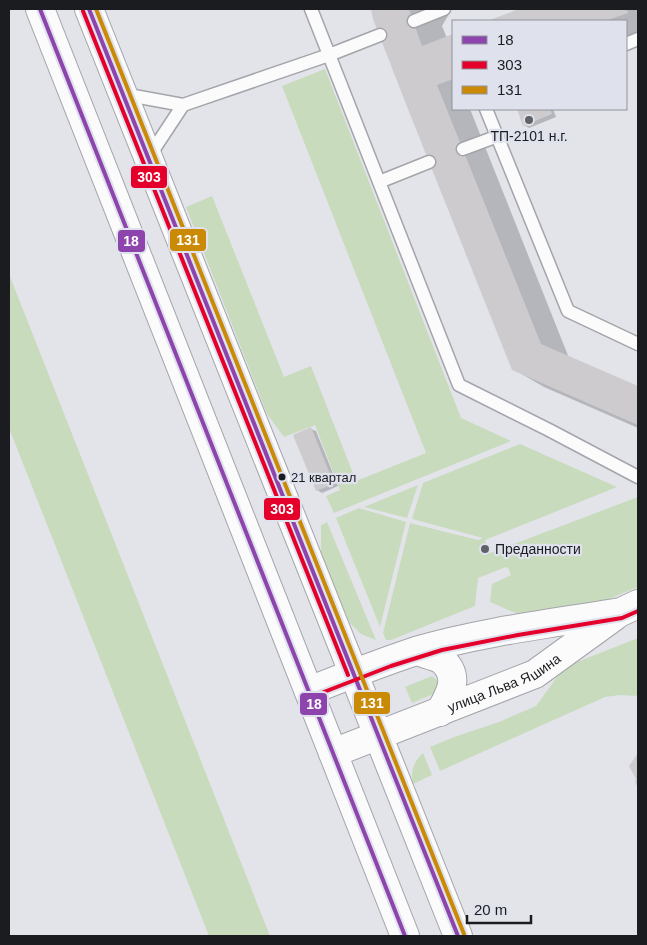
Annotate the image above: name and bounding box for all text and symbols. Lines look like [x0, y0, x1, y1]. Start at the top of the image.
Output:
legend [452, 20, 627, 110]
text: 18 [497, 31, 514, 48]
text: 303 [497, 56, 522, 73]
text: 131 [497, 81, 522, 98]
marker: ТП-2101 н.г. [523, 114, 535, 126]
place label: ТП-2101 н.г. [490, 128, 568, 144]
line badge: 303 [130, 165, 168, 189]
text: 303 [137, 169, 161, 185]
line badge: 131 [169, 228, 207, 252]
line badge: 18 [117, 229, 146, 253]
text: 131 [176, 232, 200, 248]
text: 18 [123, 233, 139, 249]
place label: 21 квартал [291, 470, 356, 485]
marker: 21 квартал [277, 472, 287, 482]
line badge: 303 [263, 497, 301, 521]
text: 303 [270, 501, 294, 517]
place label: Преданности [495, 541, 581, 557]
marker: Преданности [479, 543, 491, 555]
street label: улица Льва Яшина [445, 650, 564, 715]
line badge: 131 [353, 691, 391, 715]
line badge: 18 [299, 692, 328, 716]
text: 131 [360, 695, 384, 711]
text: 18 [306, 696, 322, 712]
scale bar [467, 892, 531, 924]
text: 20 m [474, 901, 507, 918]

